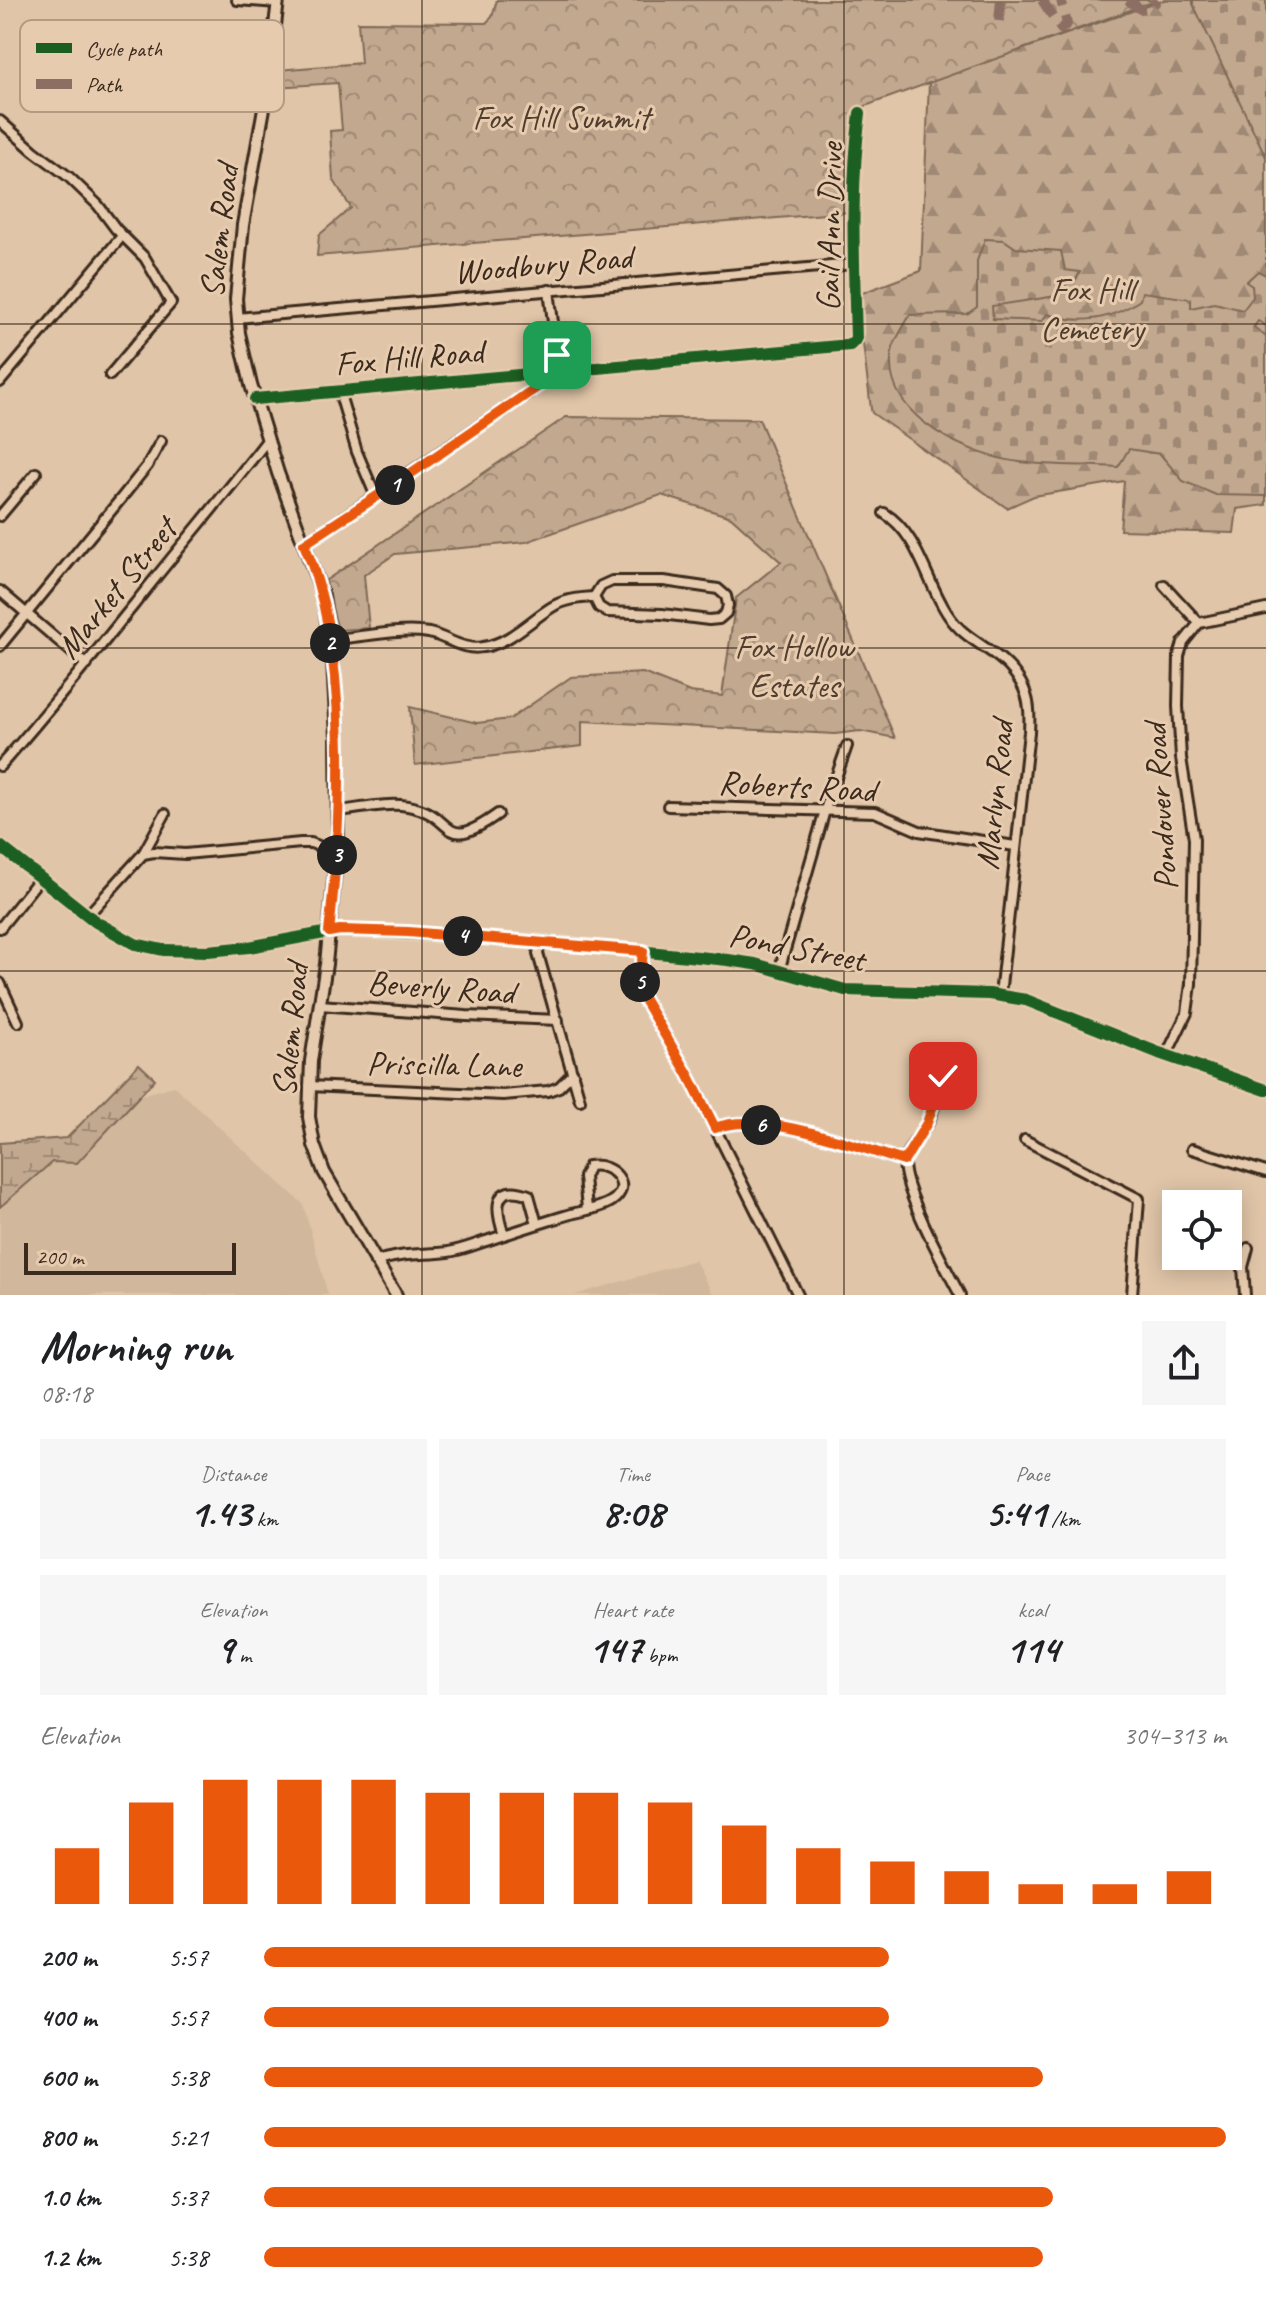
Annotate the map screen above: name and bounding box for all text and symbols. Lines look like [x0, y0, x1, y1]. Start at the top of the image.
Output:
legend [20, 20, 284, 112]
text: Cycle path [86, 35, 163, 63]
text: Path [86, 71, 123, 99]
park label: Fox Hill Summit [472, 96, 654, 139]
street label: Gail Ann Drive [806, 140, 852, 312]
street label: Salem Road [189, 157, 249, 300]
street label: Woodbury Road [452, 234, 639, 293]
park label: Fox Hill Cemetery [1040, 268, 1146, 350]
pin [523, 321, 591, 389]
street label: Fox Hill Road [333, 329, 490, 385]
icon: arrive [535, 333, 579, 377]
pin: 1 [375, 465, 415, 505]
text: 1 [390, 471, 400, 499]
street label: Market Street [46, 505, 189, 667]
pin: 2 [310, 623, 350, 663]
park label: Fox Hollow Estates [735, 625, 856, 707]
text: 2 [325, 629, 335, 657]
street label: Marlyn Road [965, 713, 1024, 872]
street label: Pondover Road [1132, 717, 1187, 892]
street label: Roberts Road [717, 760, 882, 812]
pin: 3 [317, 835, 357, 875]
text: 3 [332, 841, 342, 869]
street label: Pond Street [726, 913, 872, 982]
pin: 4 [443, 916, 483, 956]
text: 4 [458, 922, 468, 950]
street label: Salem Road [262, 956, 319, 1099]
street label: Beverly Road [366, 960, 521, 1014]
pin: 5 [620, 962, 660, 1002]
text: 5 [635, 968, 645, 996]
street label: Priscilla Lane [366, 1041, 524, 1087]
pin [909, 1042, 977, 1110]
icon: check [921, 1054, 965, 1098]
pin: 6 [741, 1105, 781, 1145]
text: 6 [756, 1111, 766, 1139]
map controls [1162, 1190, 1242, 1270]
button: locate [1162, 1190, 1242, 1270]
scale bar [24, 1239, 236, 1275]
text: 200 m [36, 1243, 83, 1271]
text: Morning run [40, 1319, 232, 1374]
button: share [1142, 1321, 1226, 1405]
text: 08:18 [40, 1377, 92, 1410]
text: Distance [201, 1460, 266, 1488]
text: Time [616, 1460, 650, 1488]
text: Pace [1015, 1460, 1049, 1488]
text: 1.43 [189, 1488, 251, 1538]
text: 8:08 [602, 1488, 664, 1538]
text: 5:41 [985, 1488, 1046, 1538]
text: km [251, 1505, 278, 1533]
text: /km [1046, 1505, 1080, 1533]
text: Elevation [200, 1596, 268, 1624]
text: Heart rate [593, 1596, 673, 1624]
text: kcal [1018, 1596, 1047, 1624]
text: 9 [216, 1624, 234, 1674]
text: 147 [588, 1624, 642, 1674]
text: 114 [1005, 1624, 1059, 1674]
text: m [234, 1641, 251, 1669]
text: bpm [642, 1641, 678, 1669]
text: Elevation [40, 1719, 120, 1752]
text: 304–313 m [1123, 1719, 1226, 1752]
text: 200 m [40, 1941, 96, 1974]
text: 5:57 [168, 1941, 208, 1974]
text: 400 m [40, 2001, 96, 2034]
text: 5:57 [168, 2001, 208, 2034]
text: 600 m [40, 2061, 97, 2094]
text: 5:38 [168, 2061, 208, 2094]
text: 800 m [40, 2121, 96, 2154]
text: 5:21 [168, 2121, 208, 2154]
text: 1.0 km [40, 2181, 100, 2214]
text: 5:37 [168, 2181, 208, 2214]
text: 1.2 km [40, 2241, 100, 2274]
text: 5:38 [168, 2241, 208, 2274]

